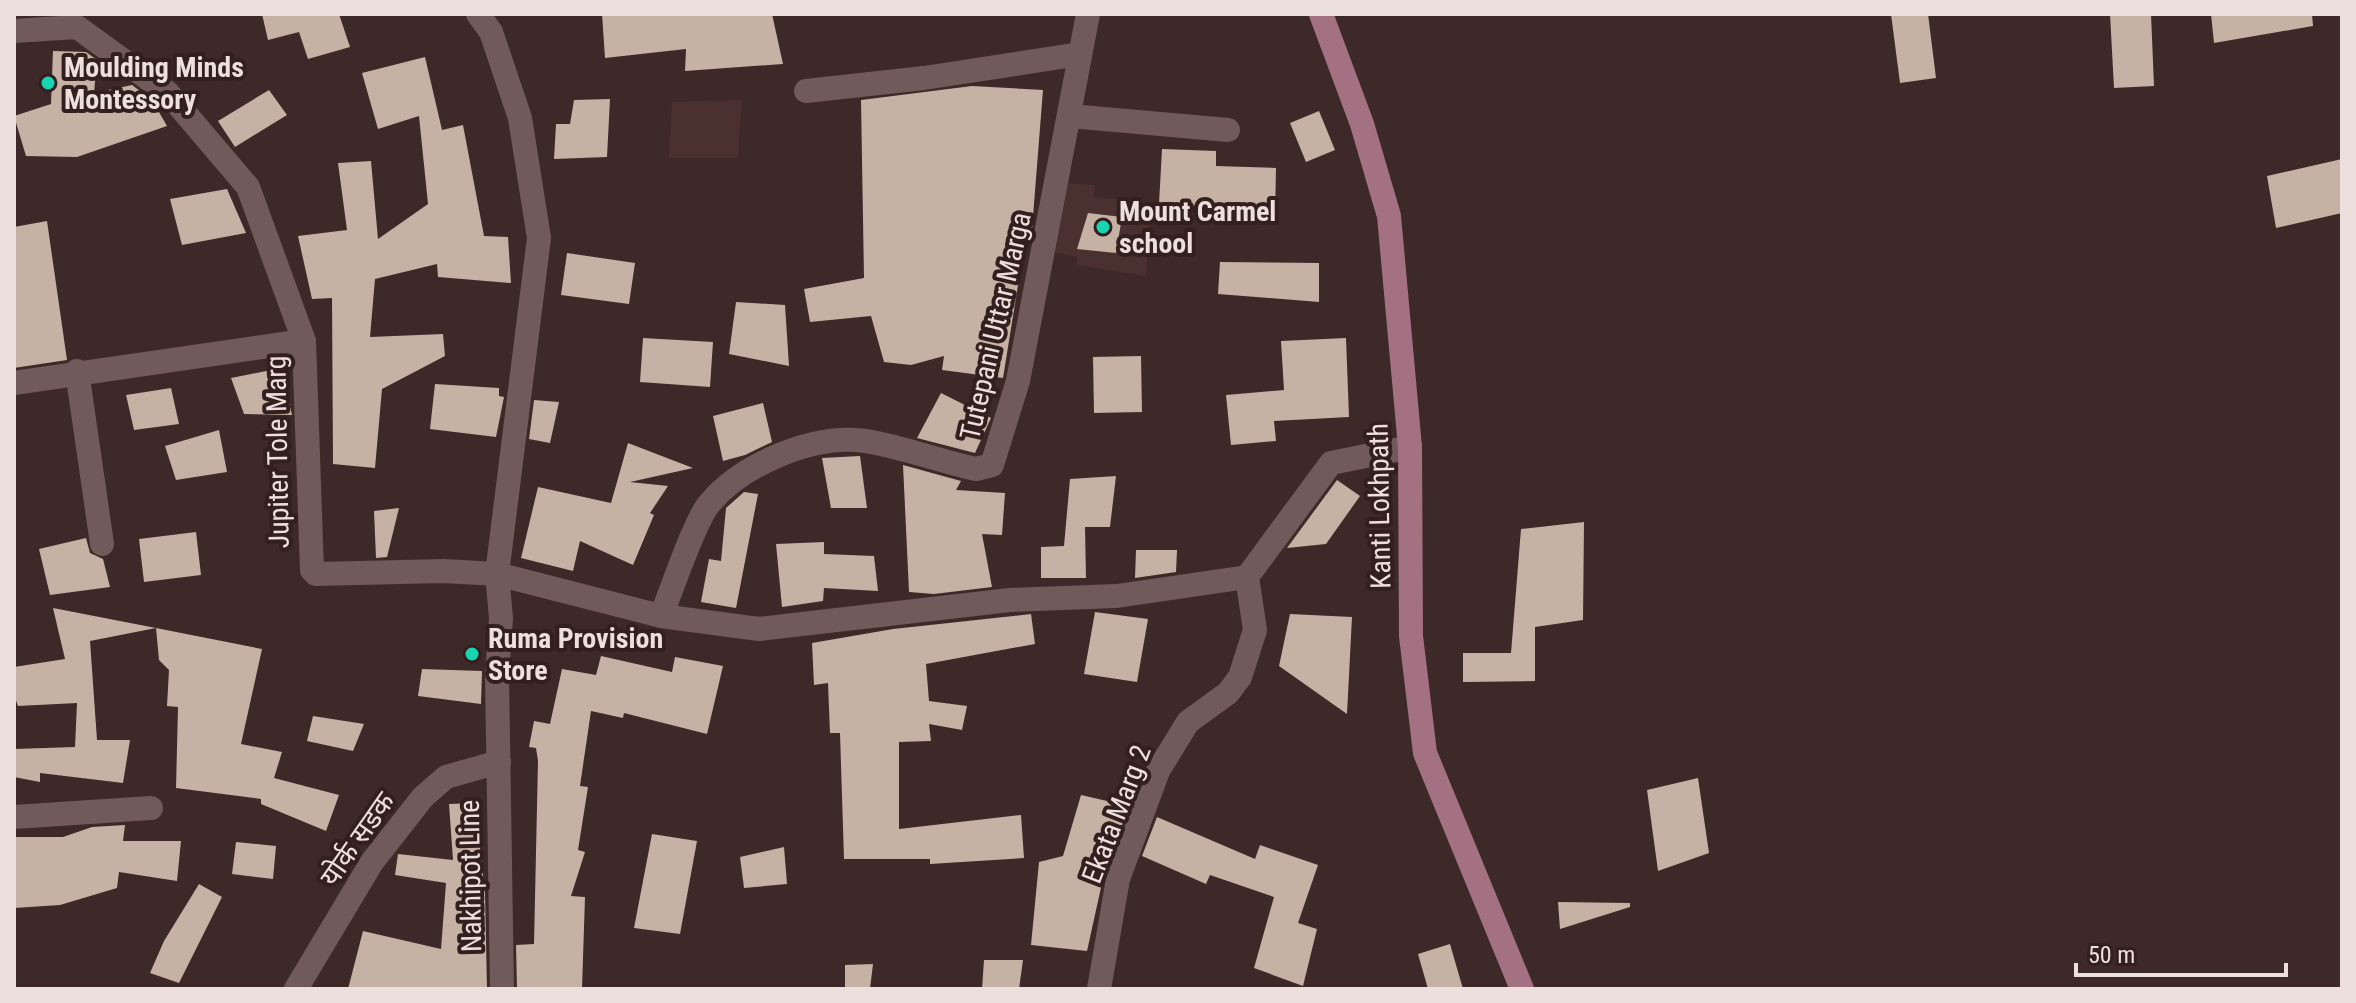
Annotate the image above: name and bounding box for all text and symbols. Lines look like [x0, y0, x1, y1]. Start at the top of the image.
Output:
place label: Moulding Minds Montessory [64, 51, 244, 116]
marker: Moulding Minds Montessory [39, 74, 57, 92]
place label: Mount Carmel school [1119, 195, 1276, 260]
street label: Tutepani Uttar Marga [953, 209, 1038, 443]
marker: Mount Carmel school [1094, 218, 1112, 236]
street label: Jupiter Tole Marg [259, 355, 296, 549]
street label: Kanti Lokhpath [1362, 423, 1397, 589]
place label: Ruma Provision Store [488, 622, 663, 687]
marker: Ruma Provision Store [463, 645, 481, 663]
street label: Ekata Marg 2 [1075, 741, 1158, 888]
street label: योर्क सडक [313, 786, 402, 893]
street label: Nakhipot Line [453, 800, 488, 952]
scale bar [2076, 927, 2286, 977]
text: 50 m [2088, 941, 2135, 969]

